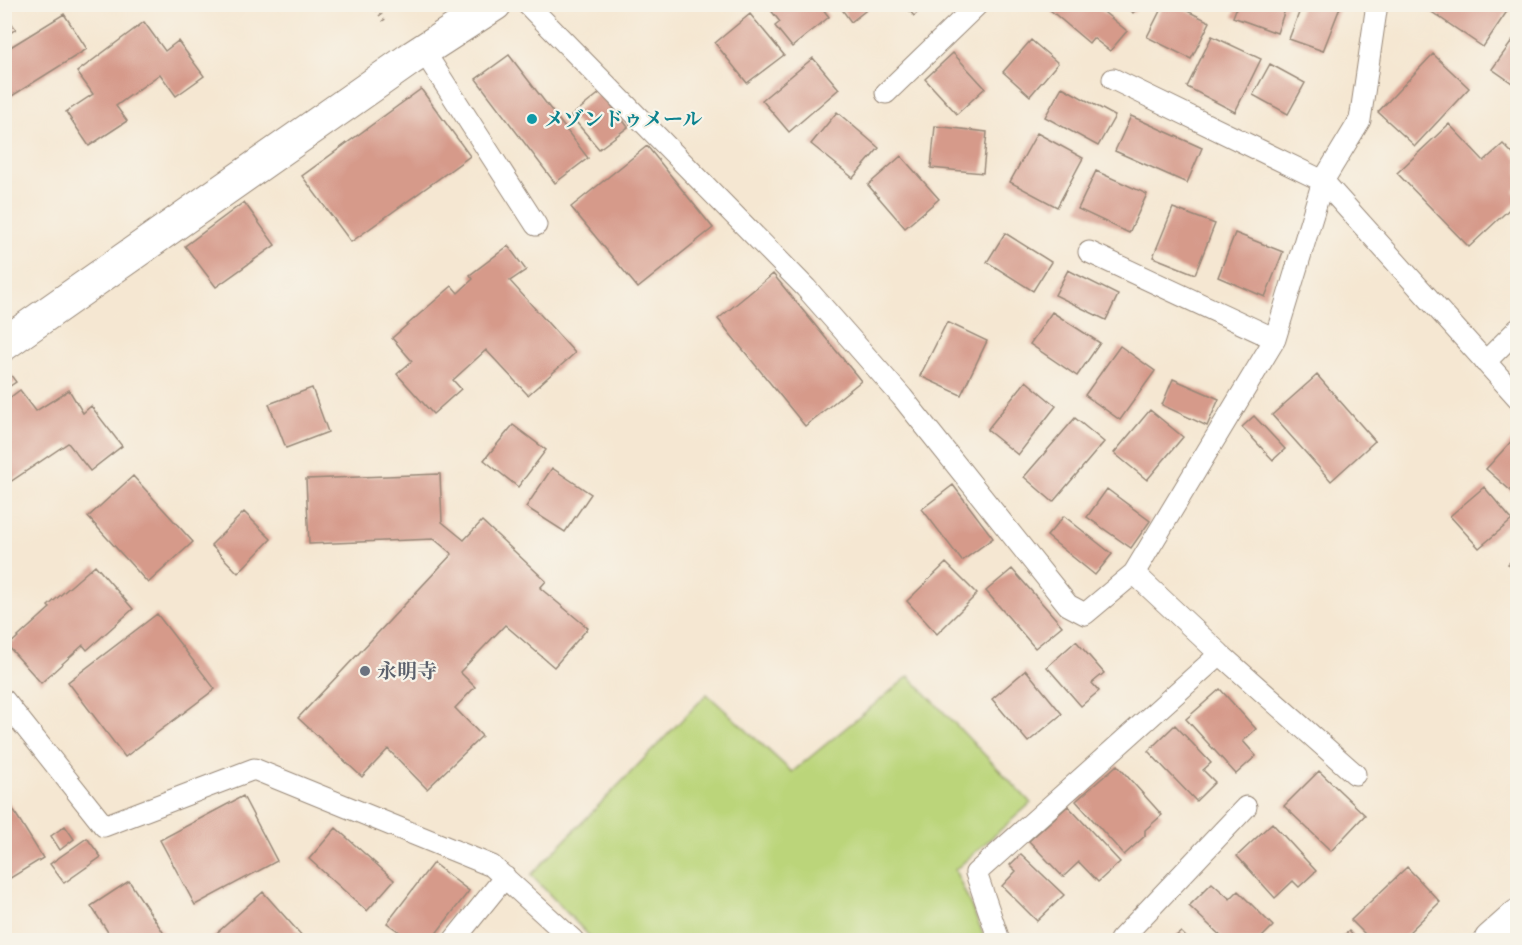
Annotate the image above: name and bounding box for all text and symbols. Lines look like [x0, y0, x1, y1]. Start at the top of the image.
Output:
place label: メゾンドゥメール [544, 107, 703, 132]
marker: メゾンドゥメール [525, 112, 539, 126]
place label: 永明寺 [377, 659, 437, 684]
marker: 永明寺 [358, 664, 372, 678]

